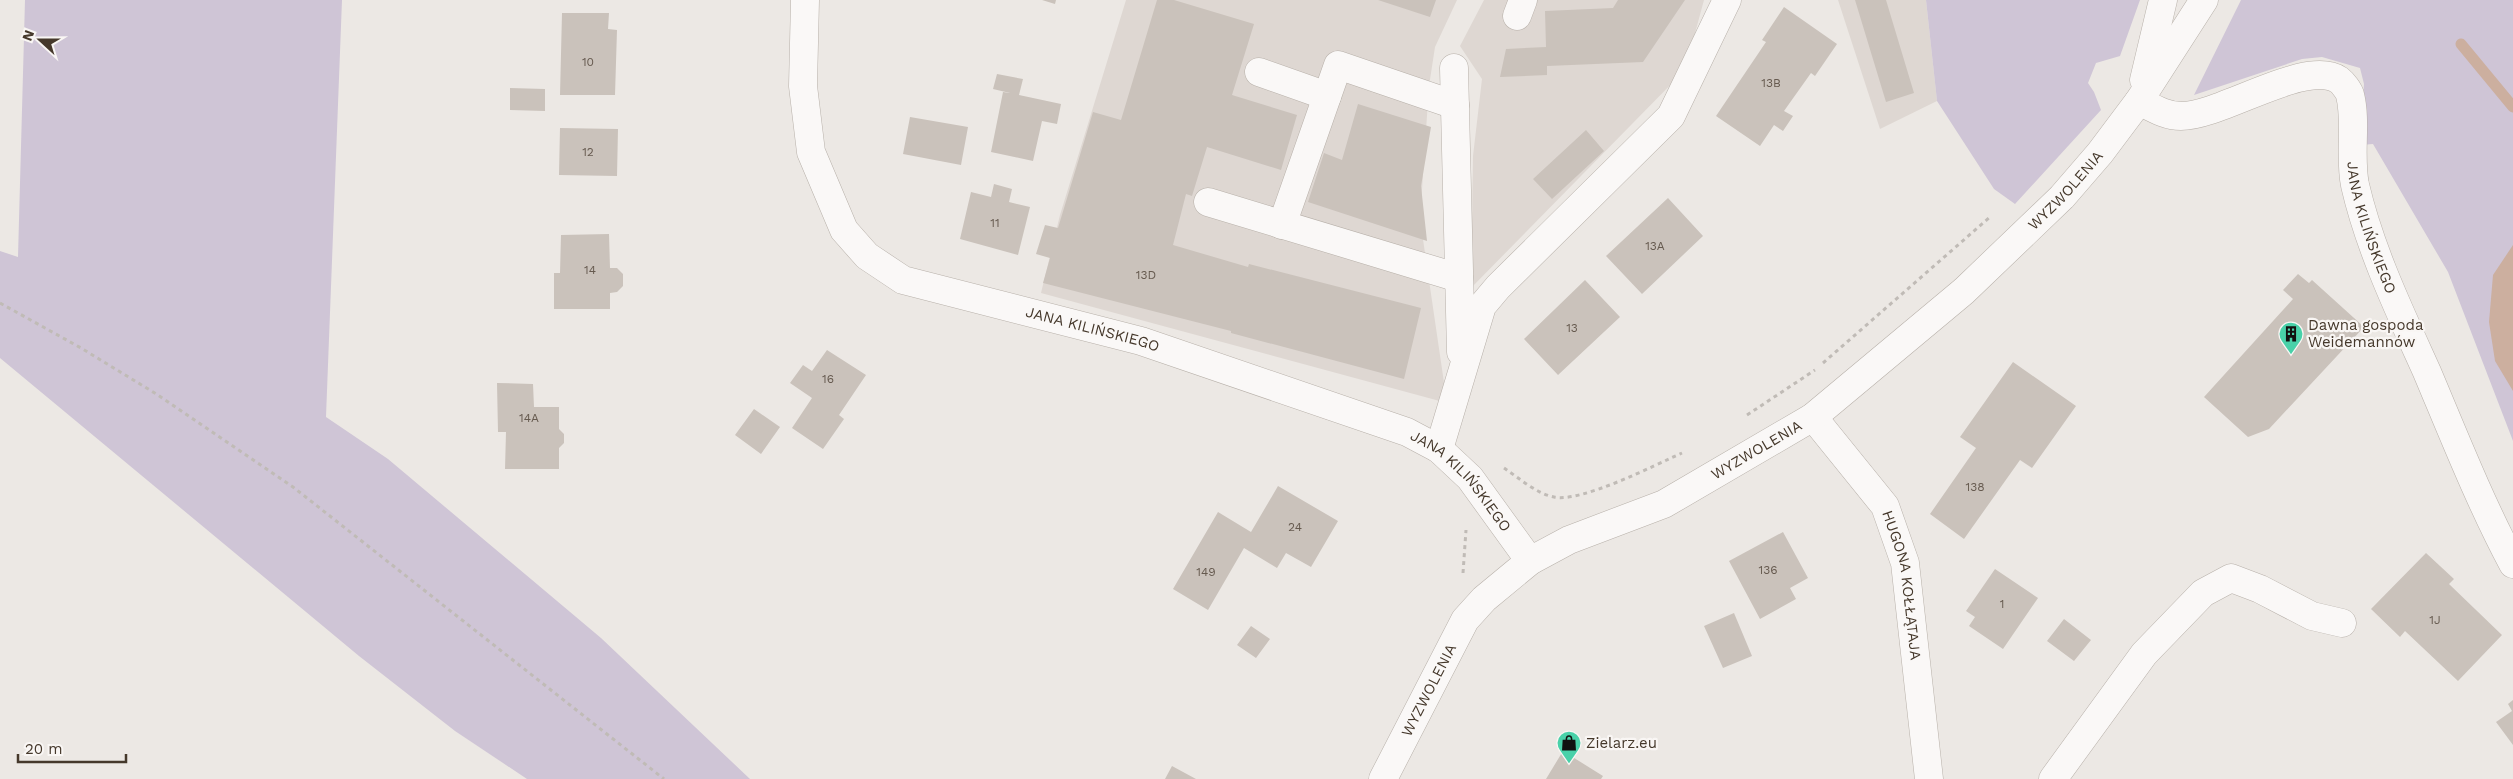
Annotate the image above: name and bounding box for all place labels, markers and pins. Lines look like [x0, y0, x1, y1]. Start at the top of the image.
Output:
place label: Dawna gospoda Weidemannów [2308, 316, 2424, 351]
building icon: Dawna gospoda Weidemannów [2278, 321, 2304, 355]
shop icon: Zielarz.eu [1556, 730, 1582, 764]
place label: Zielarz.eu [1586, 734, 1657, 752]

